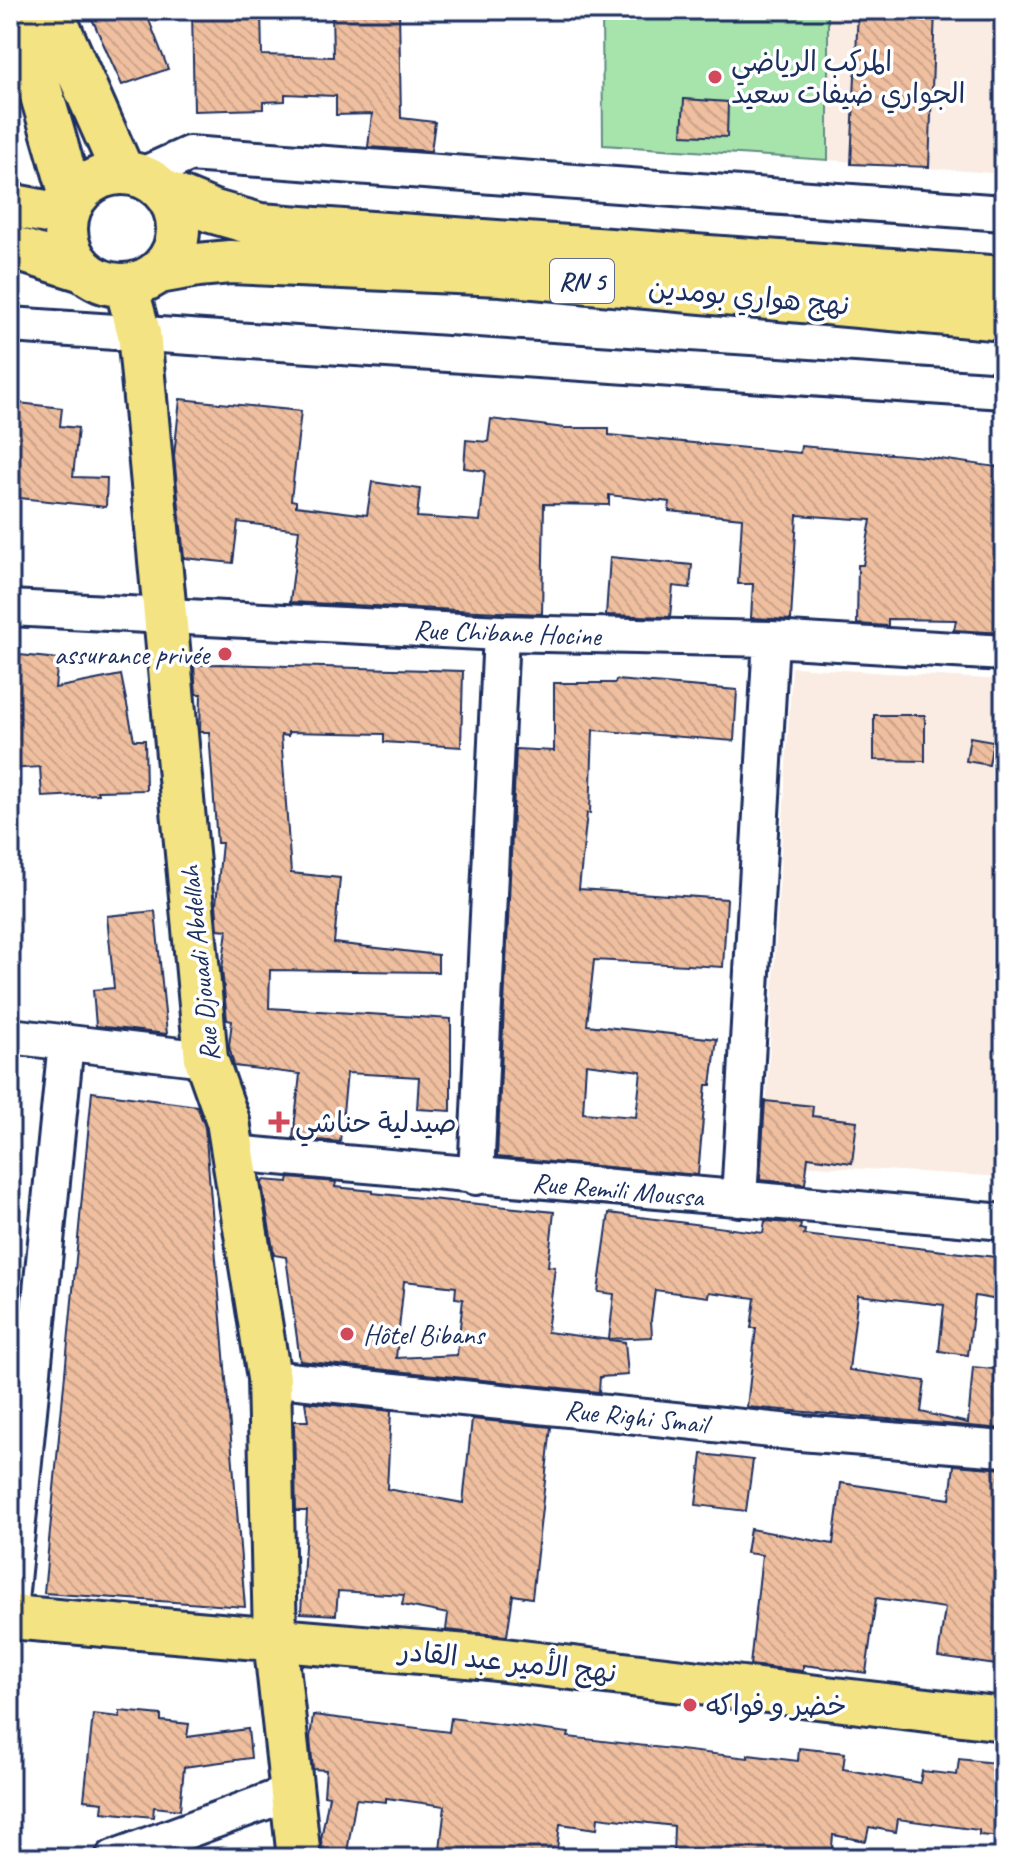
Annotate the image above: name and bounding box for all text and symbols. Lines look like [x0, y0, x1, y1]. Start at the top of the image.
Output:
place label: المركب الرياضي الجواري ضيفات سعيد [731, 44, 965, 114]
marker: المركب الرياضي الجواري ضيفات سعيد [706, 68, 724, 86]
road number: RN 5 [550, 259, 614, 303]
street label: نهج هواري بومدين [647, 270, 851, 326]
street label: Rue Chibane Hocine [413, 612, 603, 653]
place label: assurance privée [54, 637, 211, 672]
marker: assurance privée [216, 645, 234, 663]
street label: Rue Djouadi Abdellah [172, 862, 227, 1064]
place label: صيدلية حناشي [295, 1105, 457, 1147]
marker: صيدلية حناشي [270, 1113, 288, 1131]
street label: Rue Remili Moussa [531, 1165, 707, 1215]
place label: Hôtel Bibans [363, 1317, 487, 1352]
marker: Hôtel Bibans [338, 1325, 356, 1343]
street label: Rue Righi Smail [563, 1392, 714, 1442]
street label: نهج الأمير عبد القادر [395, 1631, 619, 1691]
place label: خضر و فواكه [706, 1688, 847, 1723]
marker: خضر و فواكه [681, 1696, 699, 1714]

